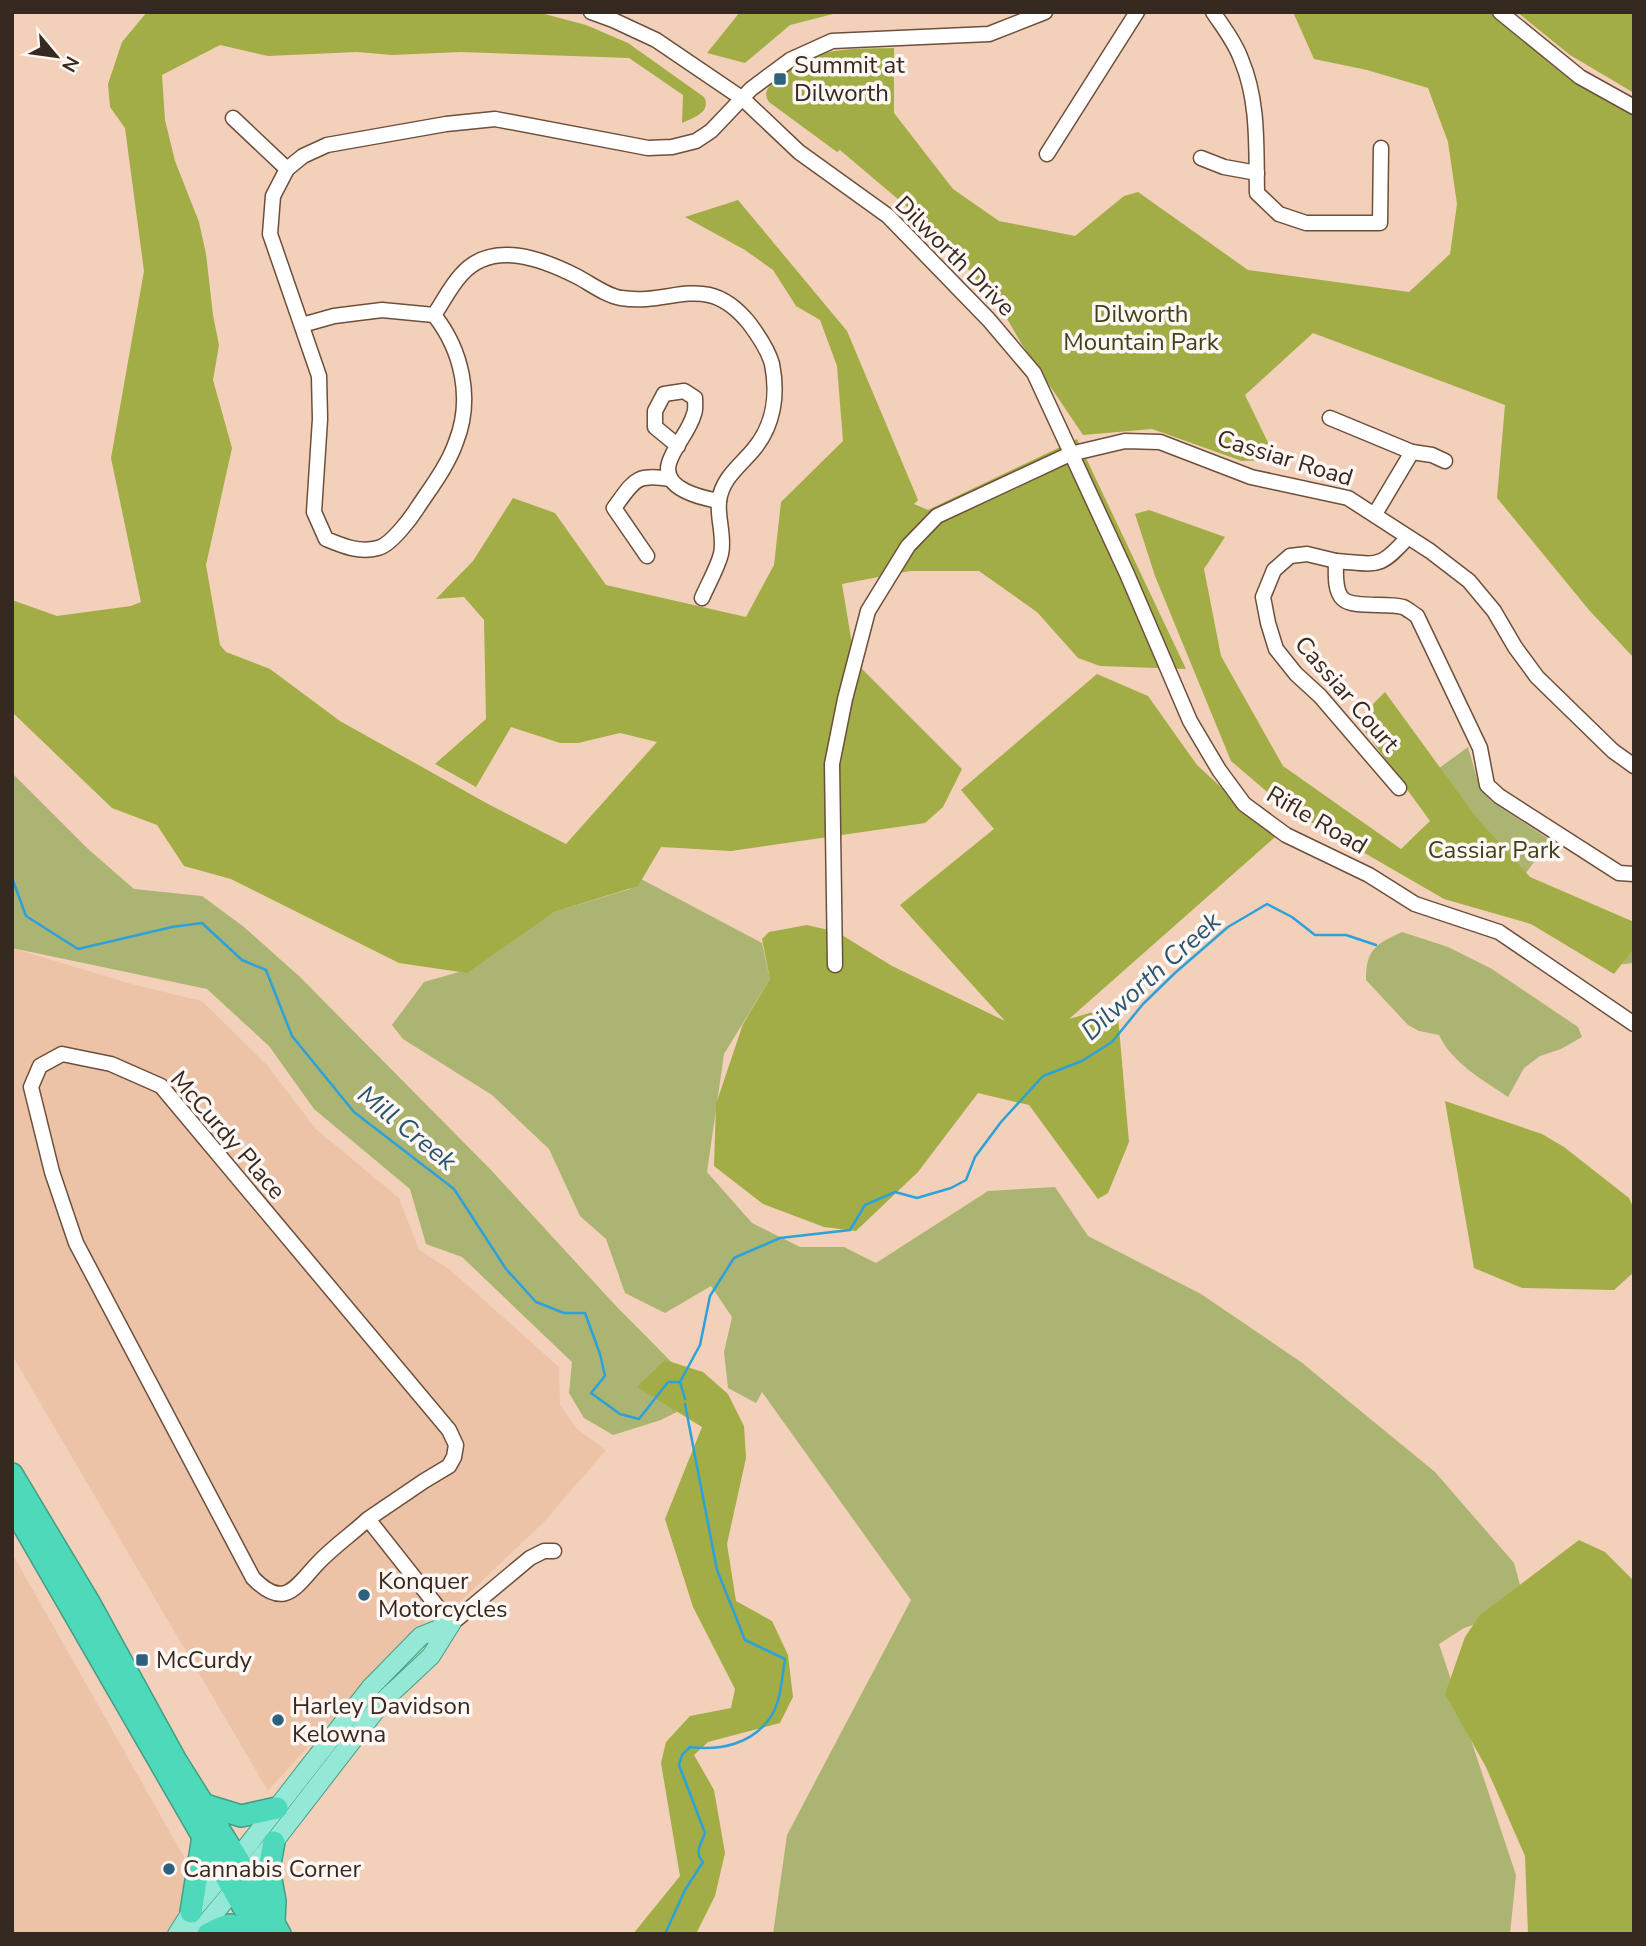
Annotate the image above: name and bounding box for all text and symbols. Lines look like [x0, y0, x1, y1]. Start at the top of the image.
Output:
north arrow [21, 21, 91, 91]
place label: Summit at Dilworth [794, 49, 905, 109]
text: N [55, 51, 85, 76]
marker: Summit at Dilworth [772, 71, 788, 87]
street label: Dilworth Drive [888, 189, 1022, 323]
park label: Dilworth Mountain Park [1063, 298, 1220, 358]
street label: Cassiar Road [1213, 422, 1357, 494]
street label: Cassiar Court [1288, 629, 1407, 759]
street label: Rifle Road [1261, 778, 1373, 862]
park label: Cassiar Park [1428, 834, 1561, 866]
water label: Dilworth Creek [1074, 903, 1229, 1048]
street label: McCurdy Place [163, 1064, 293, 1206]
water label: Mill Creek [350, 1077, 465, 1179]
place label: Konquer Motorcycles [378, 1565, 508, 1625]
marker: Konquer Motorcycles [356, 1587, 372, 1603]
place label: McCurdy [156, 1644, 252, 1676]
marker: McCurdy [134, 1652, 150, 1668]
place label: Harley Davidson Kelowna [292, 1690, 471, 1750]
marker: Harley Davidson Kelowna [270, 1712, 286, 1728]
place label: Cannabis Corner [183, 1853, 361, 1885]
marker: Cannabis Corner [161, 1861, 177, 1877]

